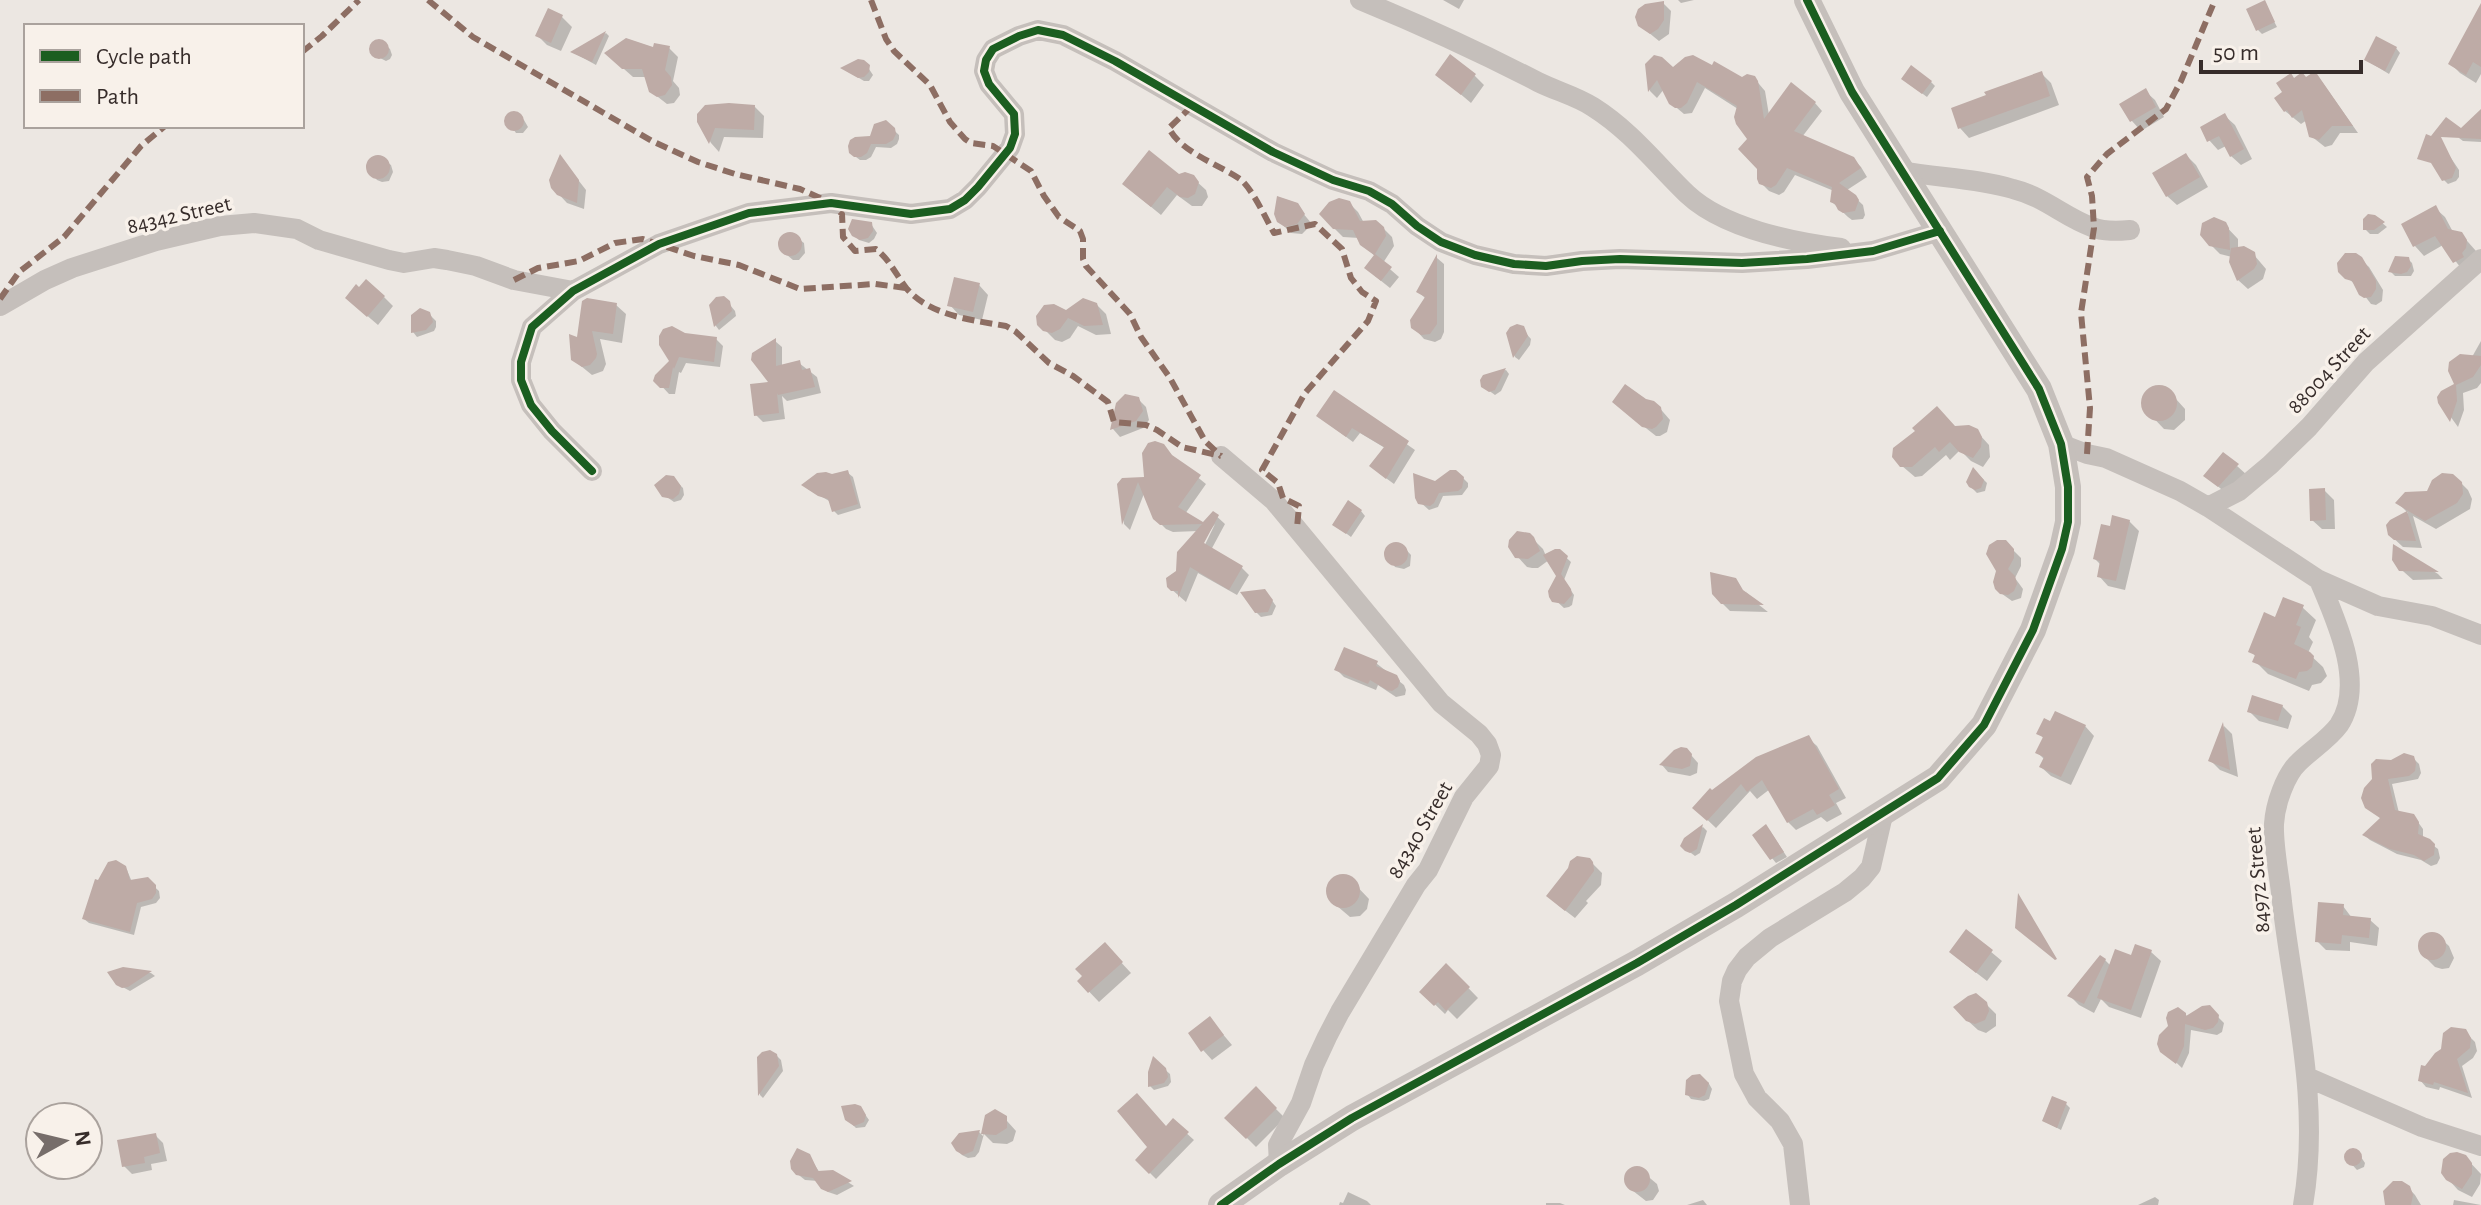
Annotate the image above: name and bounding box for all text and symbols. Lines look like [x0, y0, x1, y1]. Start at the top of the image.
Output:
legend [24, 24, 304, 128]
scale bar [2201, 24, 2361, 74]
text: 50 m [2213, 41, 2259, 65]
text: Cycle path [96, 45, 192, 69]
text: Path [96, 85, 139, 109]
street label: 84342 Street [125, 192, 233, 238]
street label: 88004 Street [2283, 322, 2375, 418]
street label: 84340 Street [1384, 778, 1456, 882]
street label: 84972 Street [2242, 826, 2274, 934]
north arrow [24, 1101, 104, 1181]
text: N [71, 1129, 95, 1147]

